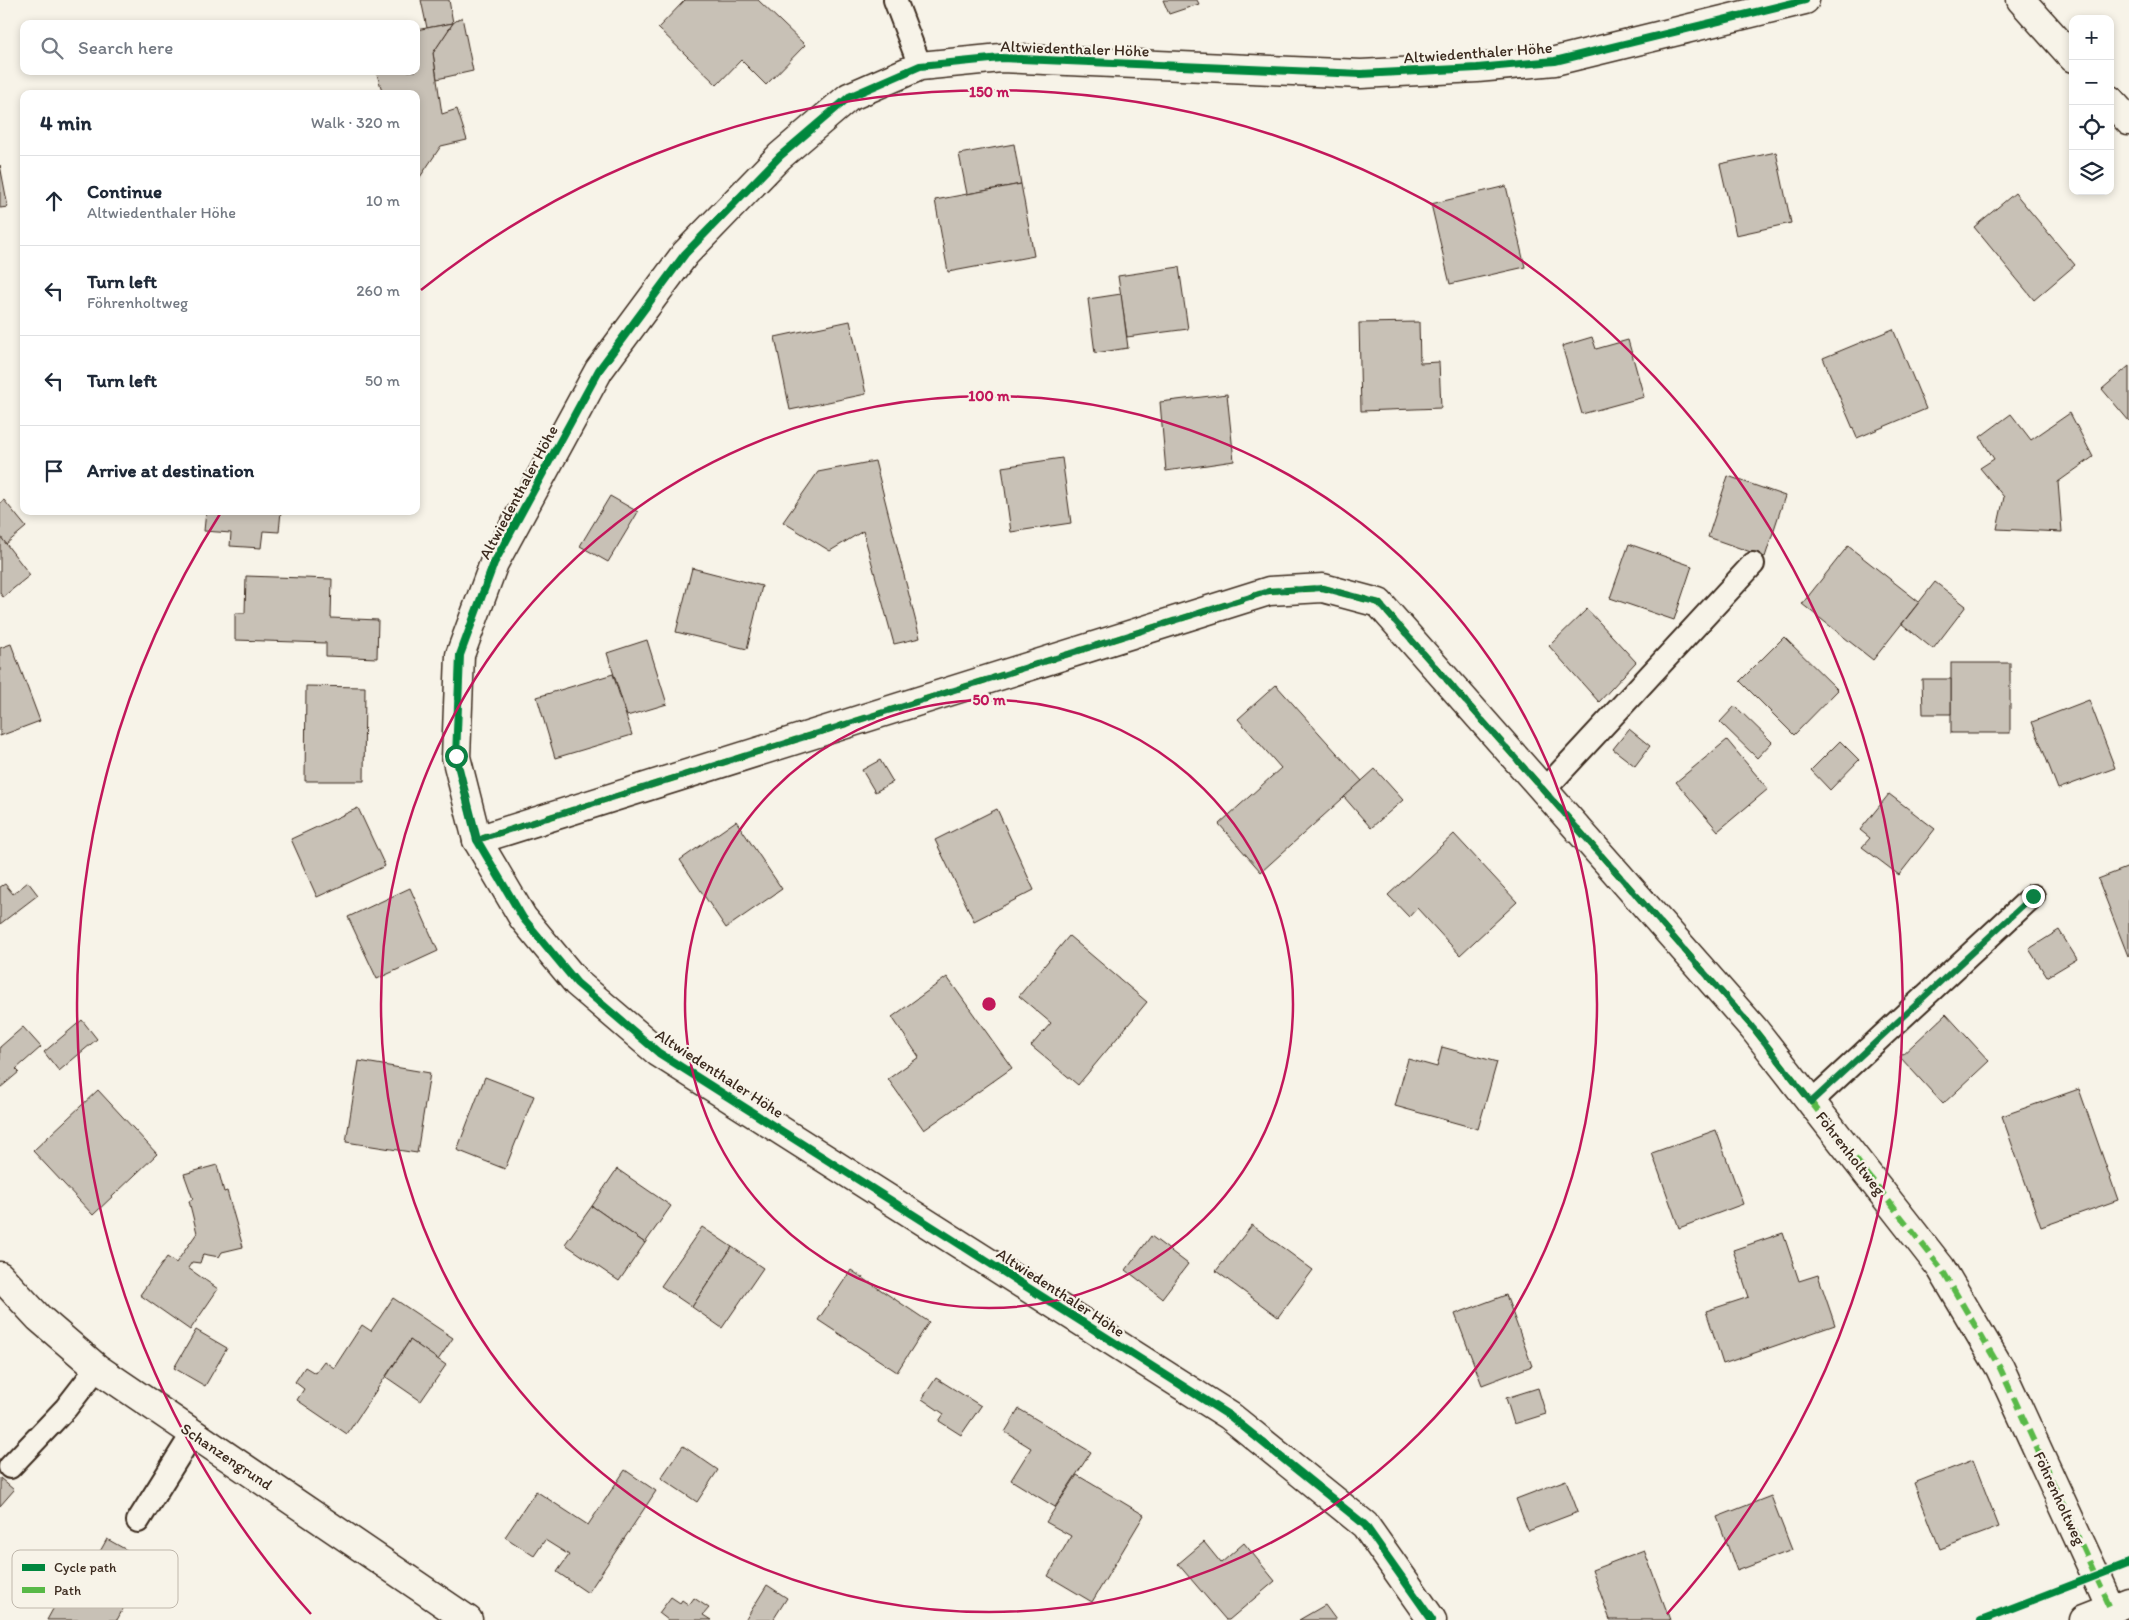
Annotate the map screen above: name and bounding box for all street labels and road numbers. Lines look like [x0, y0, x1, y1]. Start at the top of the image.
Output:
street label: Altwiedenthaler Höhe [1000, 36, 1150, 61]
street label: Altwiedenthaler Höhe [1403, 38, 1553, 67]
street label: Altwiedenthaler Höhe [475, 422, 562, 562]
street label: Altwiedenthaler Höhe [652, 1025, 788, 1122]
street label: Föhrenholtweg [1812, 1108, 1890, 1200]
street label: Altwiedenthaler Höhe [993, 1244, 1129, 1341]
street label: Schanzengrund [177, 1419, 276, 1494]
street label: Föhrenholtweg [2030, 1448, 2090, 1549]

